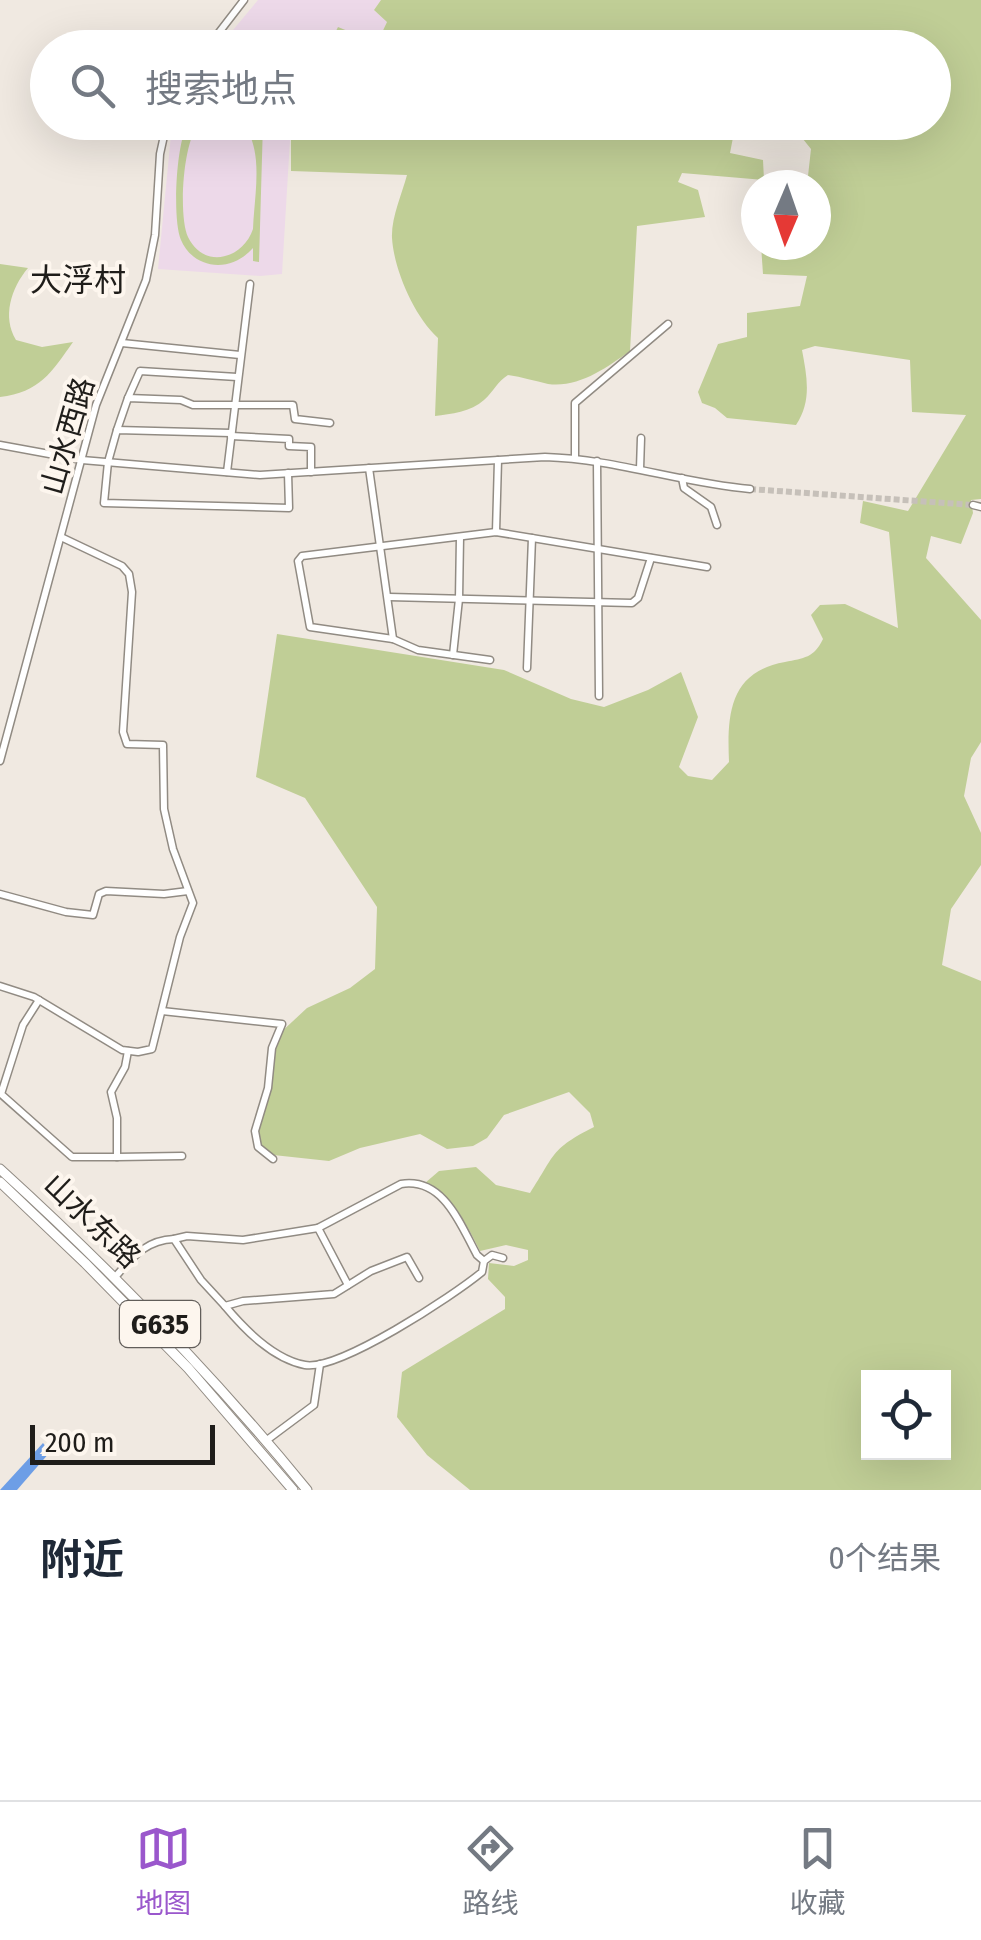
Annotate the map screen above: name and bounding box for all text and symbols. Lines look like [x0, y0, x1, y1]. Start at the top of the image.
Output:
search box [30, 30, 951, 140]
icon: search [65, 58, 120, 113]
text: 搜索地点 [145, 66, 297, 112]
north arrow [741, 170, 831, 260]
district label: 大浮村 [30, 261, 126, 299]
street label: 山水西路 [34, 373, 102, 499]
street label: 山水东路 [36, 1166, 148, 1276]
road number: G635 [120, 1301, 200, 1347]
map controls [861, 1370, 951, 1460]
button: locate [861, 1370, 951, 1460]
scale bar [30, 1420, 215, 1464]
text: 200 m [45, 1426, 115, 1459]
text: 附近 [40, 1535, 124, 1585]
text: 0个结果 [828, 1539, 941, 1577]
tab: 地图 [135, 1821, 192, 1921]
tab: 路线 [462, 1821, 519, 1921]
tab: 收藏 [789, 1821, 846, 1921]

